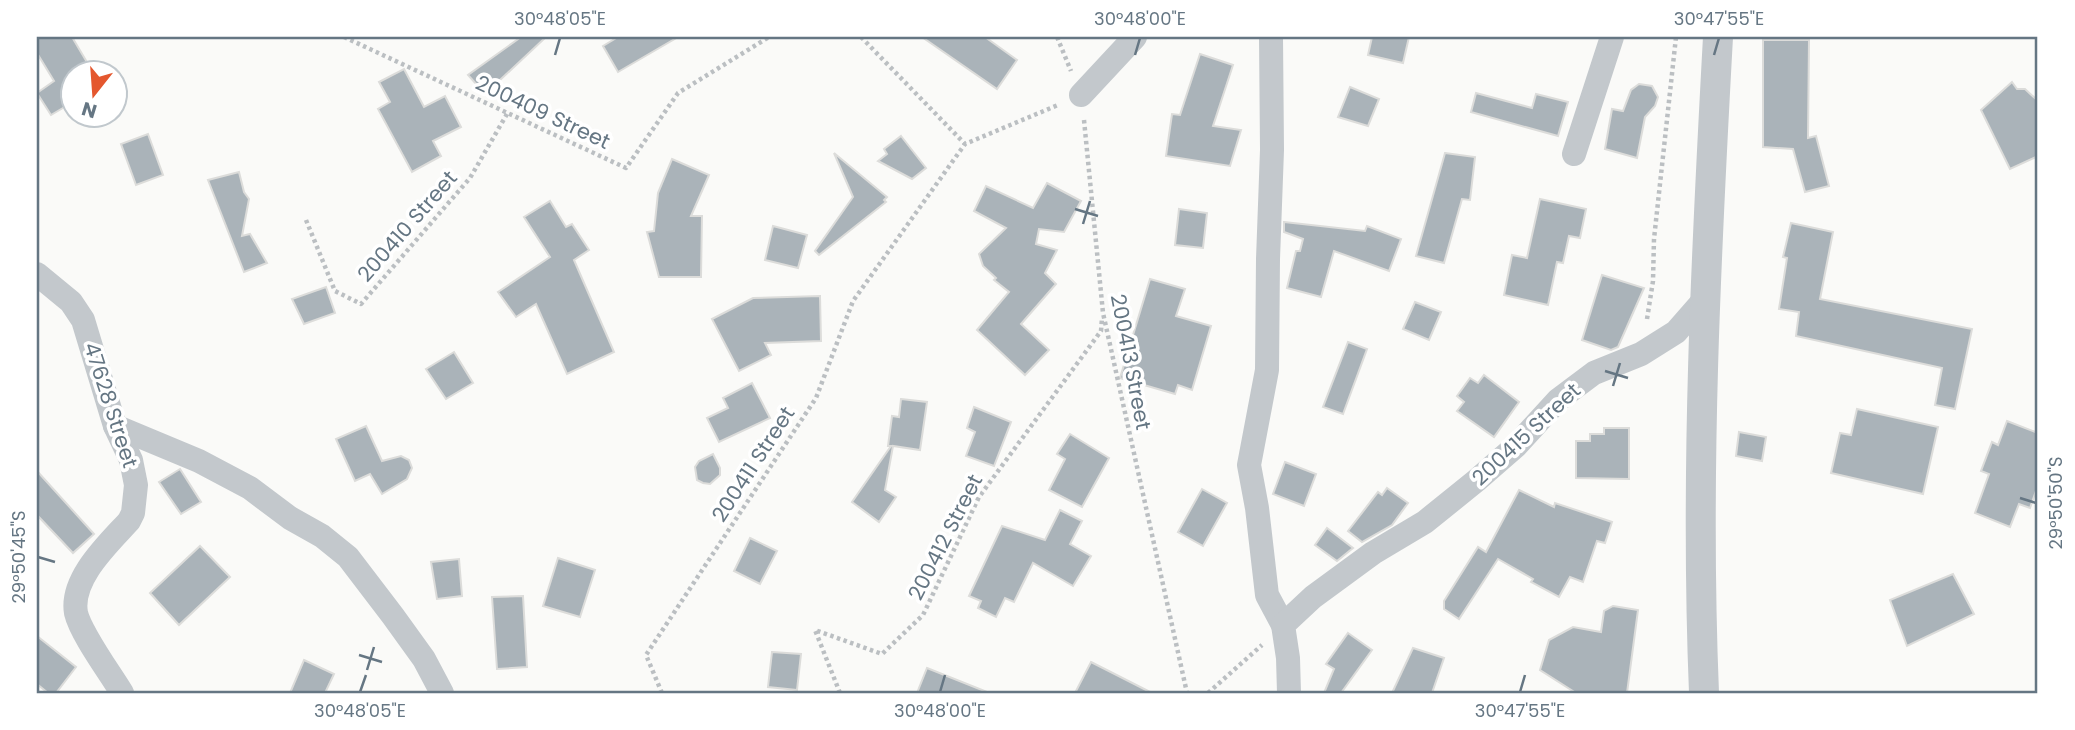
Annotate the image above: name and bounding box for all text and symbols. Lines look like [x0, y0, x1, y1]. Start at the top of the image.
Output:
text: 30°48'05"E [514, 6, 606, 31]
text: 30°48'00"E [1094, 6, 1186, 31]
text: 30°47'55"E [1674, 6, 1764, 31]
north arrow [60, 60, 130, 130]
street label: 200409 Street [471, 68, 615, 156]
text: N [78, 95, 100, 125]
street label: 200410 Street [351, 164, 463, 288]
street label: 200413 Street [1104, 292, 1158, 432]
street label: 47628 Street [77, 338, 145, 472]
street label: 200415 Street [1465, 376, 1587, 492]
street label: 200411 Street [705, 401, 801, 527]
text: 29°50'50"S [2043, 457, 2068, 549]
street label: 200412 Street [901, 469, 989, 605]
text: 29°50'45"S [6, 511, 31, 604]
text: 30°48'05"E [314, 698, 406, 723]
text: 30°48'00"E [894, 698, 986, 723]
text: 30°47'55"E [1475, 698, 1565, 723]

